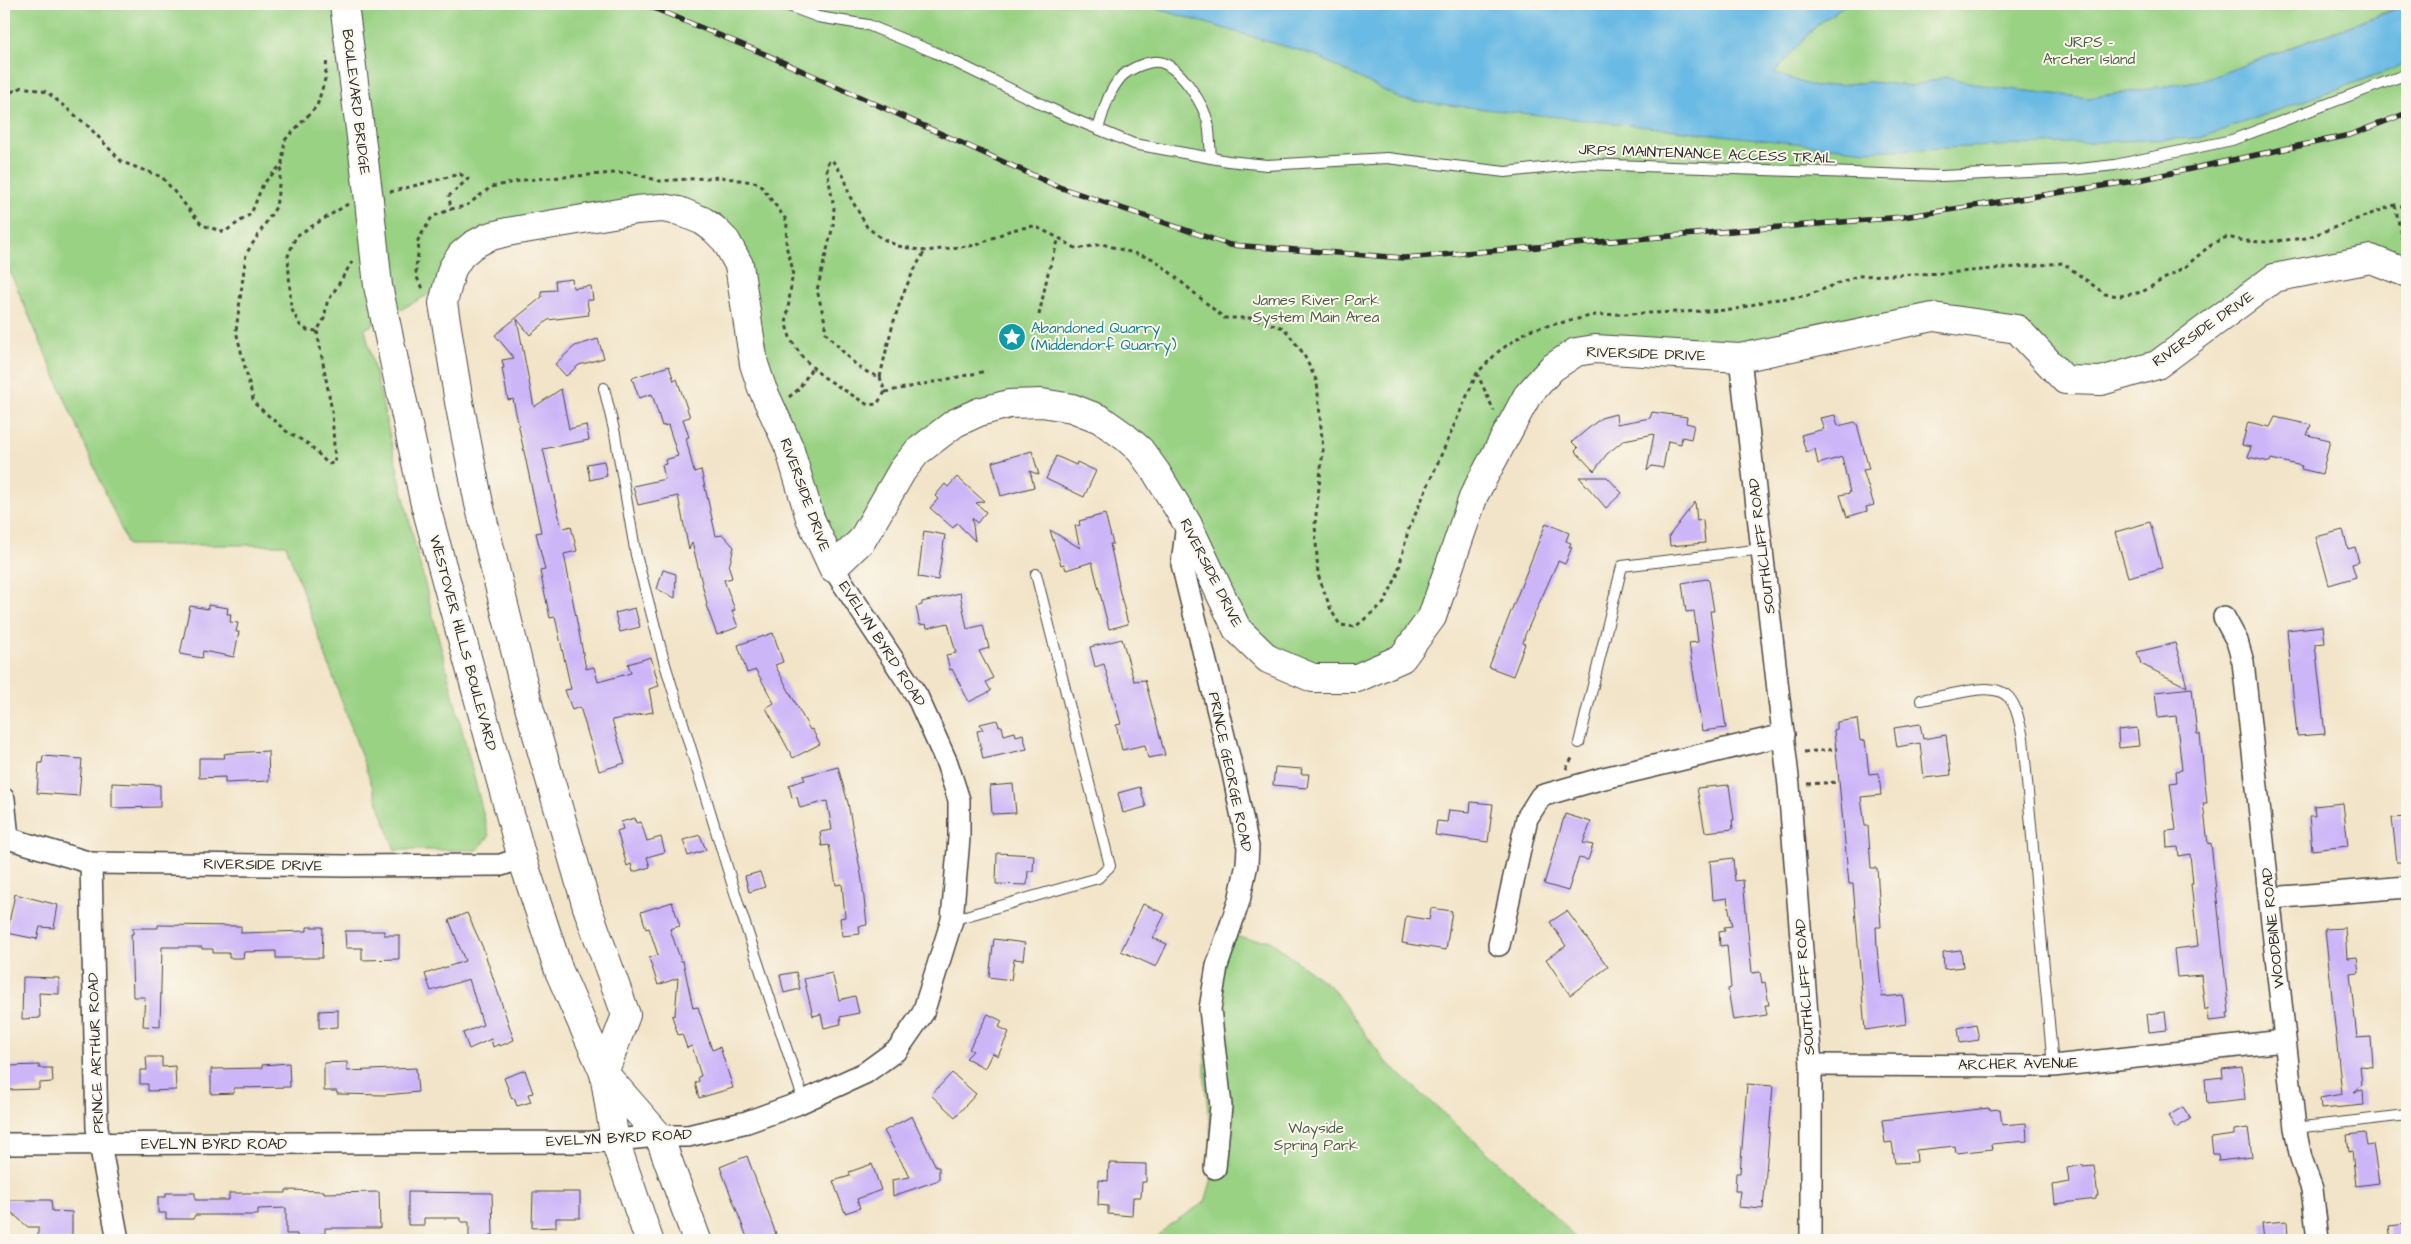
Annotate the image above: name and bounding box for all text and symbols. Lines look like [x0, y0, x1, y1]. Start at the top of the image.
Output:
street label: BOULEVARD BRIDGE [337, 28, 375, 176]
park label: JRPS - Archer Island [2043, 32, 2135, 70]
street label: JRPS MAINTENANCE ACCESS TRAIL [1578, 139, 1836, 169]
street label: RIVERSIDE DRIVE [2148, 286, 2258, 372]
park label: James River Park System Main Area [1253, 290, 1380, 329]
place label: Abandoned Quarry (Middendorf Quarry) [1031, 318, 1176, 357]
place icon: Abandoned Quarry (Middendorf Quarry) [997, 322, 1027, 352]
street label: RIVERSIDE DRIVE [1586, 341, 1706, 367]
street label: RIVERSIDE DRIVE [775, 435, 835, 555]
street label: SOUTHCLIFF ROAD [1743, 477, 1781, 615]
street label: RIVERSIDE DRIVE [1175, 515, 1248, 631]
street label: WESTOVER HILLS BOULEVARD [424, 533, 502, 753]
street label: EVELYN BYRD ROAD [833, 577, 931, 711]
street label: PRINCE GEORGE ROAD [1203, 690, 1257, 854]
street label: RIVERSIDE DRIVE [203, 853, 323, 877]
street label: WOODBINE ROAD [2256, 866, 2290, 989]
street label: SOUTHCLIFF ROAD [1790, 918, 1820, 1056]
street label: PRINCE ARTHUR ROAD [83, 972, 109, 1134]
street label: ARCHER AVENUE [1958, 1052, 2078, 1076]
park label: Wayside Spring Park [1274, 1118, 1358, 1157]
street label: EVELYN BYRD ROAD [545, 1124, 693, 1152]
street label: EVELYN BYRD ROAD [141, 1134, 287, 1155]

